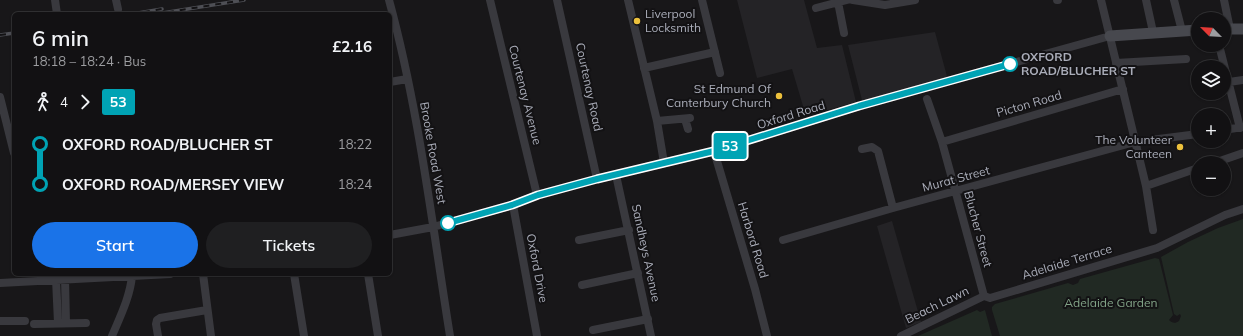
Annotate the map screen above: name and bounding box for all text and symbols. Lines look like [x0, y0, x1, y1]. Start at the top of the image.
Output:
place label: Liverpool Locksmith [645, 6, 701, 35]
north arrow [1191, 12, 1231, 52]
map controls [1191, 12, 1231, 196]
marker: Liverpool Locksmith [632, 16, 642, 26]
text: 6 min [32, 24, 89, 52]
text: £2.16 [332, 37, 372, 56]
street label: Courtenay Road [573, 41, 606, 132]
street label: Courtenay Avenue [506, 43, 545, 146]
place label: OXFORD ROAD/BLUCHER ST [1021, 49, 1136, 78]
text: 18:18 – 18:24 · Bus [32, 53, 146, 69]
marker: OXFORD ROAD/BLUCHER ST [1002, 56, 1018, 72]
button: layers [1191, 60, 1231, 100]
place label: St Edmund Of Canterbury Church [666, 81, 772, 110]
street label: Picton Road [994, 87, 1063, 120]
icon: walk [32, 91, 54, 113]
icon: forward [74, 91, 96, 113]
marker: St Edmund Of Canterbury Church [774, 91, 784, 101]
text: 53 [110, 93, 127, 111]
text: 4 [60, 94, 68, 110]
street label: Oxford Road [755, 97, 827, 132]
street label: Brooke Road West [417, 101, 450, 205]
button: + [1191, 108, 1231, 148]
place label: The Volunteer Canteen [1095, 132, 1173, 161]
line badge: 53 [712, 133, 748, 159]
text: OXFORD ROAD/BLUCHER ST [62, 135, 273, 154]
text: 18:22 [338, 136, 372, 152]
text: 53 [722, 137, 738, 155]
marker: The Volunteer Canteen [1175, 142, 1185, 152]
button: − [1191, 156, 1231, 196]
street label: Murat Street [920, 162, 991, 195]
text: OXFORD ROAD/MERSEY VIEW [62, 175, 284, 194]
text: 18:24 [338, 176, 372, 192]
street label: Blucher Street [961, 189, 996, 269]
street label: Harbord Road [735, 200, 772, 280]
street label: Sandheys Avenue [629, 203, 664, 303]
unlabelled marker [440, 215, 456, 231]
button: Start [32, 222, 198, 268]
button: Tickets [206, 222, 372, 268]
street label: Oxford Drive [523, 232, 552, 304]
street label: Adelaide Terrace [1020, 241, 1114, 282]
street label: Beach Lawn [902, 283, 971, 326]
park label: Adelaide Garden [1064, 295, 1158, 310]

